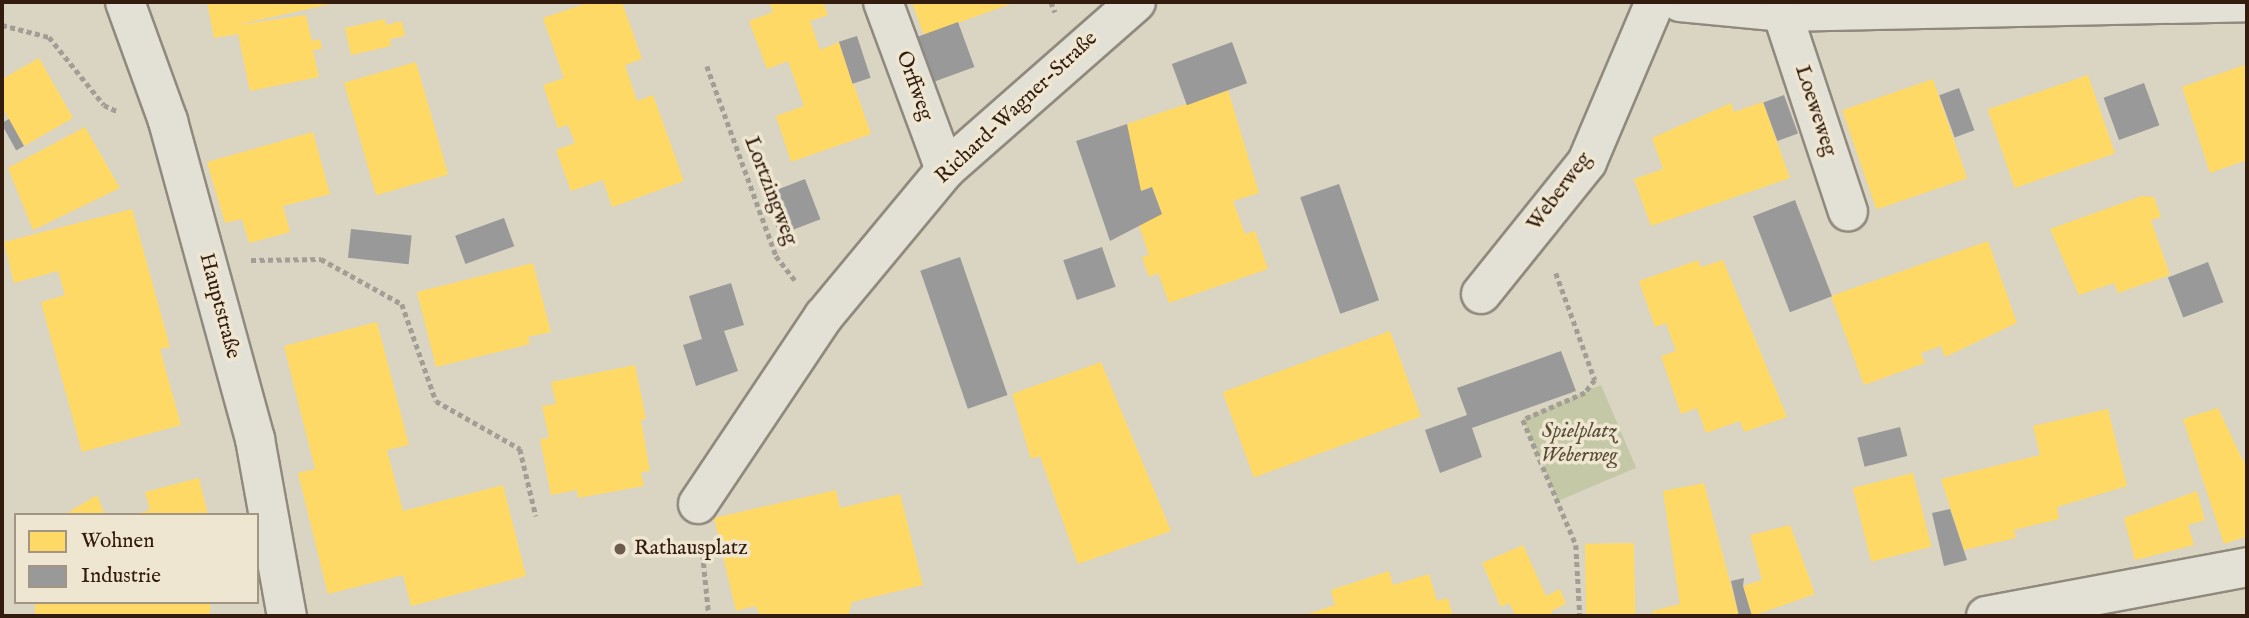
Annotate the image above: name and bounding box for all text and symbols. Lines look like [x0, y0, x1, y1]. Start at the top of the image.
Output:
street label: Richard-Wagner-Straße [931, 26, 1103, 190]
street label: Orffweg [890, 48, 938, 124]
street label: Loeweweg [1788, 62, 1842, 160]
street label: Lortzingweg [738, 133, 802, 249]
street label: Weberweg [1522, 148, 1598, 236]
street label: Hauptstraße [193, 250, 245, 362]
park label: Spielplatz Weberweg [1541, 419, 1617, 469]
legend [14, 513, 259, 604]
text: Wohnen [81, 528, 154, 555]
place label: Rathausplatz [634, 536, 748, 562]
marker: Rathausplatz [612, 541, 628, 557]
text: Industrie [81, 563, 161, 590]

